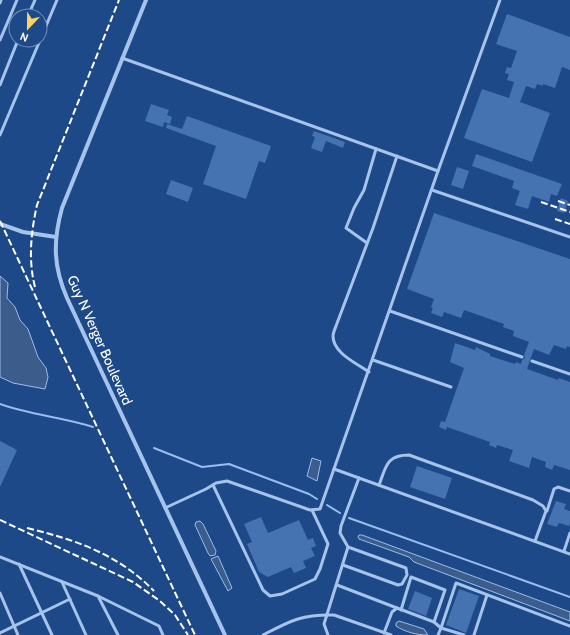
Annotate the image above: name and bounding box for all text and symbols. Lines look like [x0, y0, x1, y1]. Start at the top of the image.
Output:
north arrow [8, 8, 48, 48]
text: N [18, 29, 30, 45]
street label: Guy N Verger Boulevard [63, 272, 137, 408]

